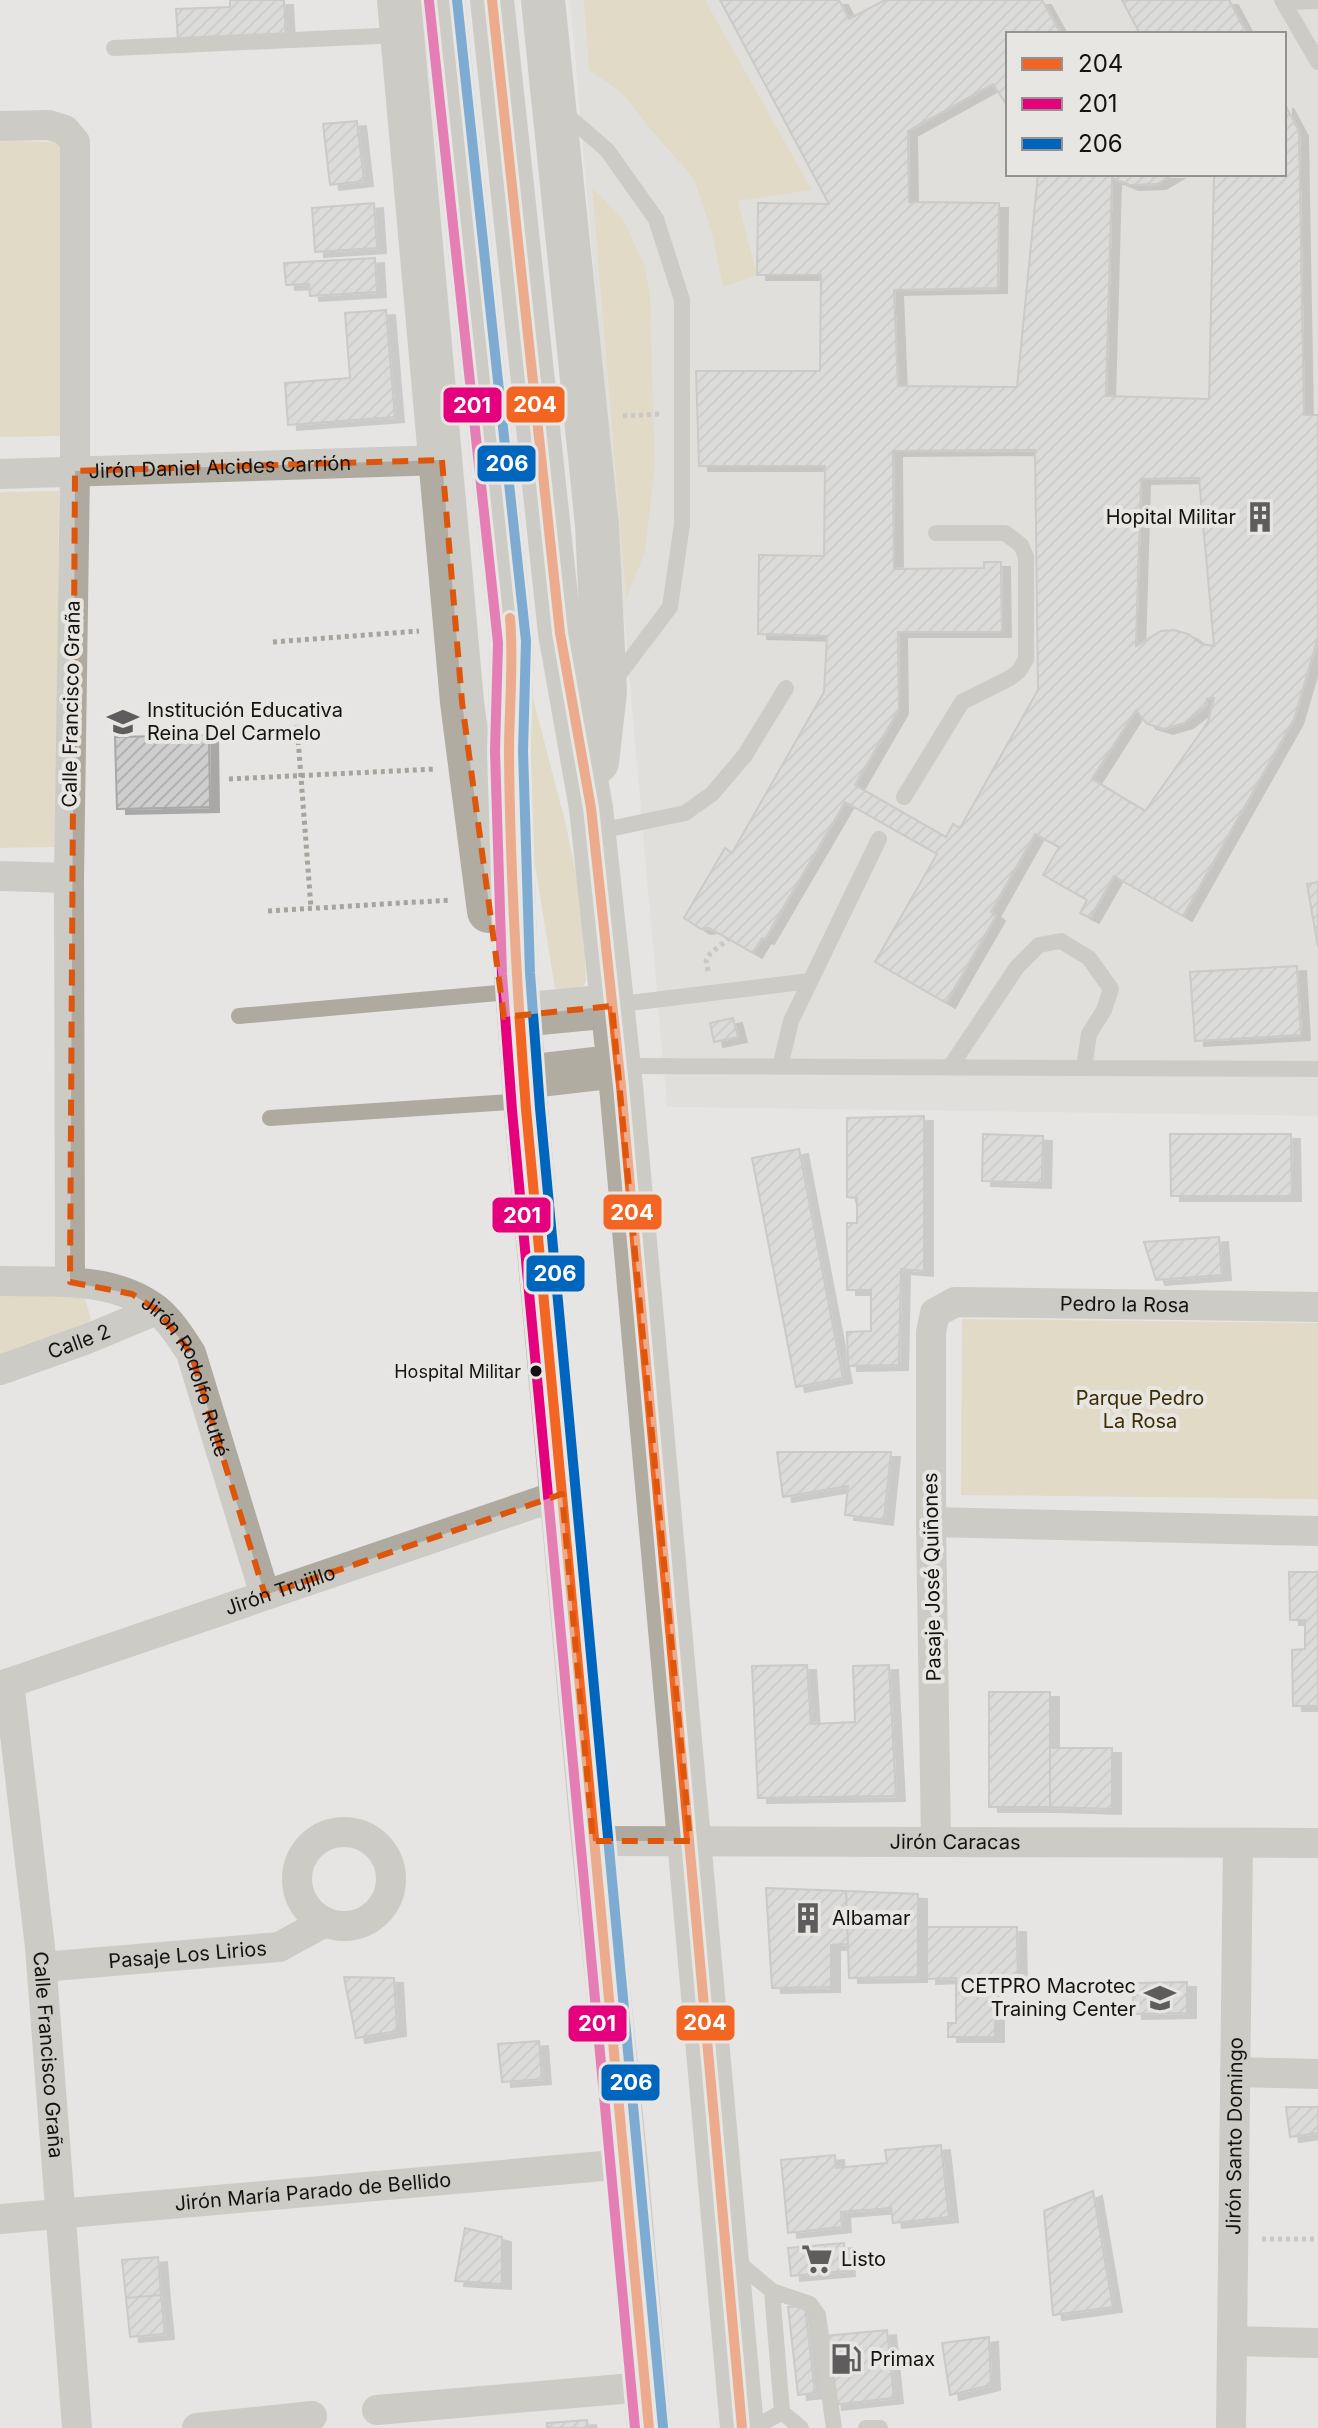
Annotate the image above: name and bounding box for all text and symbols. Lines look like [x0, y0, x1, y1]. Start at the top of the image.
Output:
legend [1006, 32, 1286, 176]
text: 204 [1078, 49, 1123, 78]
text: 201 [1078, 89, 1118, 118]
text: 206 [1078, 129, 1123, 158]
line badge: 204 [505, 385, 566, 424]
line badge: 201 [442, 386, 503, 424]
text: 204 [513, 391, 557, 417]
text: 201 [453, 392, 491, 418]
line badge: 206 [476, 444, 537, 483]
text: 206 [486, 450, 528, 476]
street label: Jirón Daniel Alcides Carrión [88, 451, 352, 483]
building icon: Hopital Militar [1243, 500, 1277, 534]
place label: Hopital Militar [1106, 505, 1236, 529]
street label: Calle Francisco Graña [57, 600, 85, 808]
place label: Institución Educativa Reina Del Carmelo [147, 698, 343, 745]
school or university icon: Institución Educativa Reina Del Carmelo [106, 705, 140, 739]
line badge: 204 [602, 1193, 663, 1231]
line badge: 201 [491, 1196, 552, 1234]
text: 204 [610, 1199, 654, 1225]
text: 201 [503, 1202, 541, 1228]
line badge: 206 [525, 1254, 586, 1293]
text: 206 [534, 1260, 576, 1286]
street label: Jirón Rodolfo Rutté [137, 1290, 234, 1460]
street label: Pedro la Rosa [1060, 1291, 1190, 1317]
street label: Calle 2 [44, 1319, 114, 1364]
place label: Hospital Militar [394, 1361, 521, 1382]
marker: Hospital Militar [528, 1363, 544, 1379]
park label: Parque Pedro La Rosa [1076, 1386, 1204, 1433]
street label: Pasaje José Quiñones [918, 1472, 946, 1682]
street label: Jirón Trujillo [222, 1560, 339, 1620]
street label: Jirón Caracas [889, 1830, 1021, 1854]
building icon: Albamar [791, 1901, 825, 1935]
place label: Albamar [832, 1906, 911, 1930]
street label: Pasaje Los Lirios [107, 1936, 268, 1973]
street label: Calle Francisco Graña [28, 1951, 68, 2159]
place label: CETPRO Macrotec Training Center [961, 1974, 1136, 2021]
school or university icon: CETPRO Macrotec Training Center [1143, 1981, 1177, 2015]
line badge: 201 [567, 2004, 628, 2043]
line badge: 204 [675, 2004, 736, 2042]
text: 204 [683, 2009, 727, 2035]
text: 201 [578, 2010, 616, 2036]
street label: Jirón Santo Domingo [1221, 2037, 1248, 2235]
line badge: 206 [600, 2063, 661, 2102]
text: 206 [610, 2069, 652, 2095]
street label: Jirón María Parado de Bellido [174, 2167, 452, 2216]
supermarket icon: Listo [800, 2242, 834, 2276]
place label: Listo [841, 2247, 886, 2271]
fuel station icon: Primax [829, 2342, 863, 2376]
place label: Primax [870, 2347, 935, 2371]

